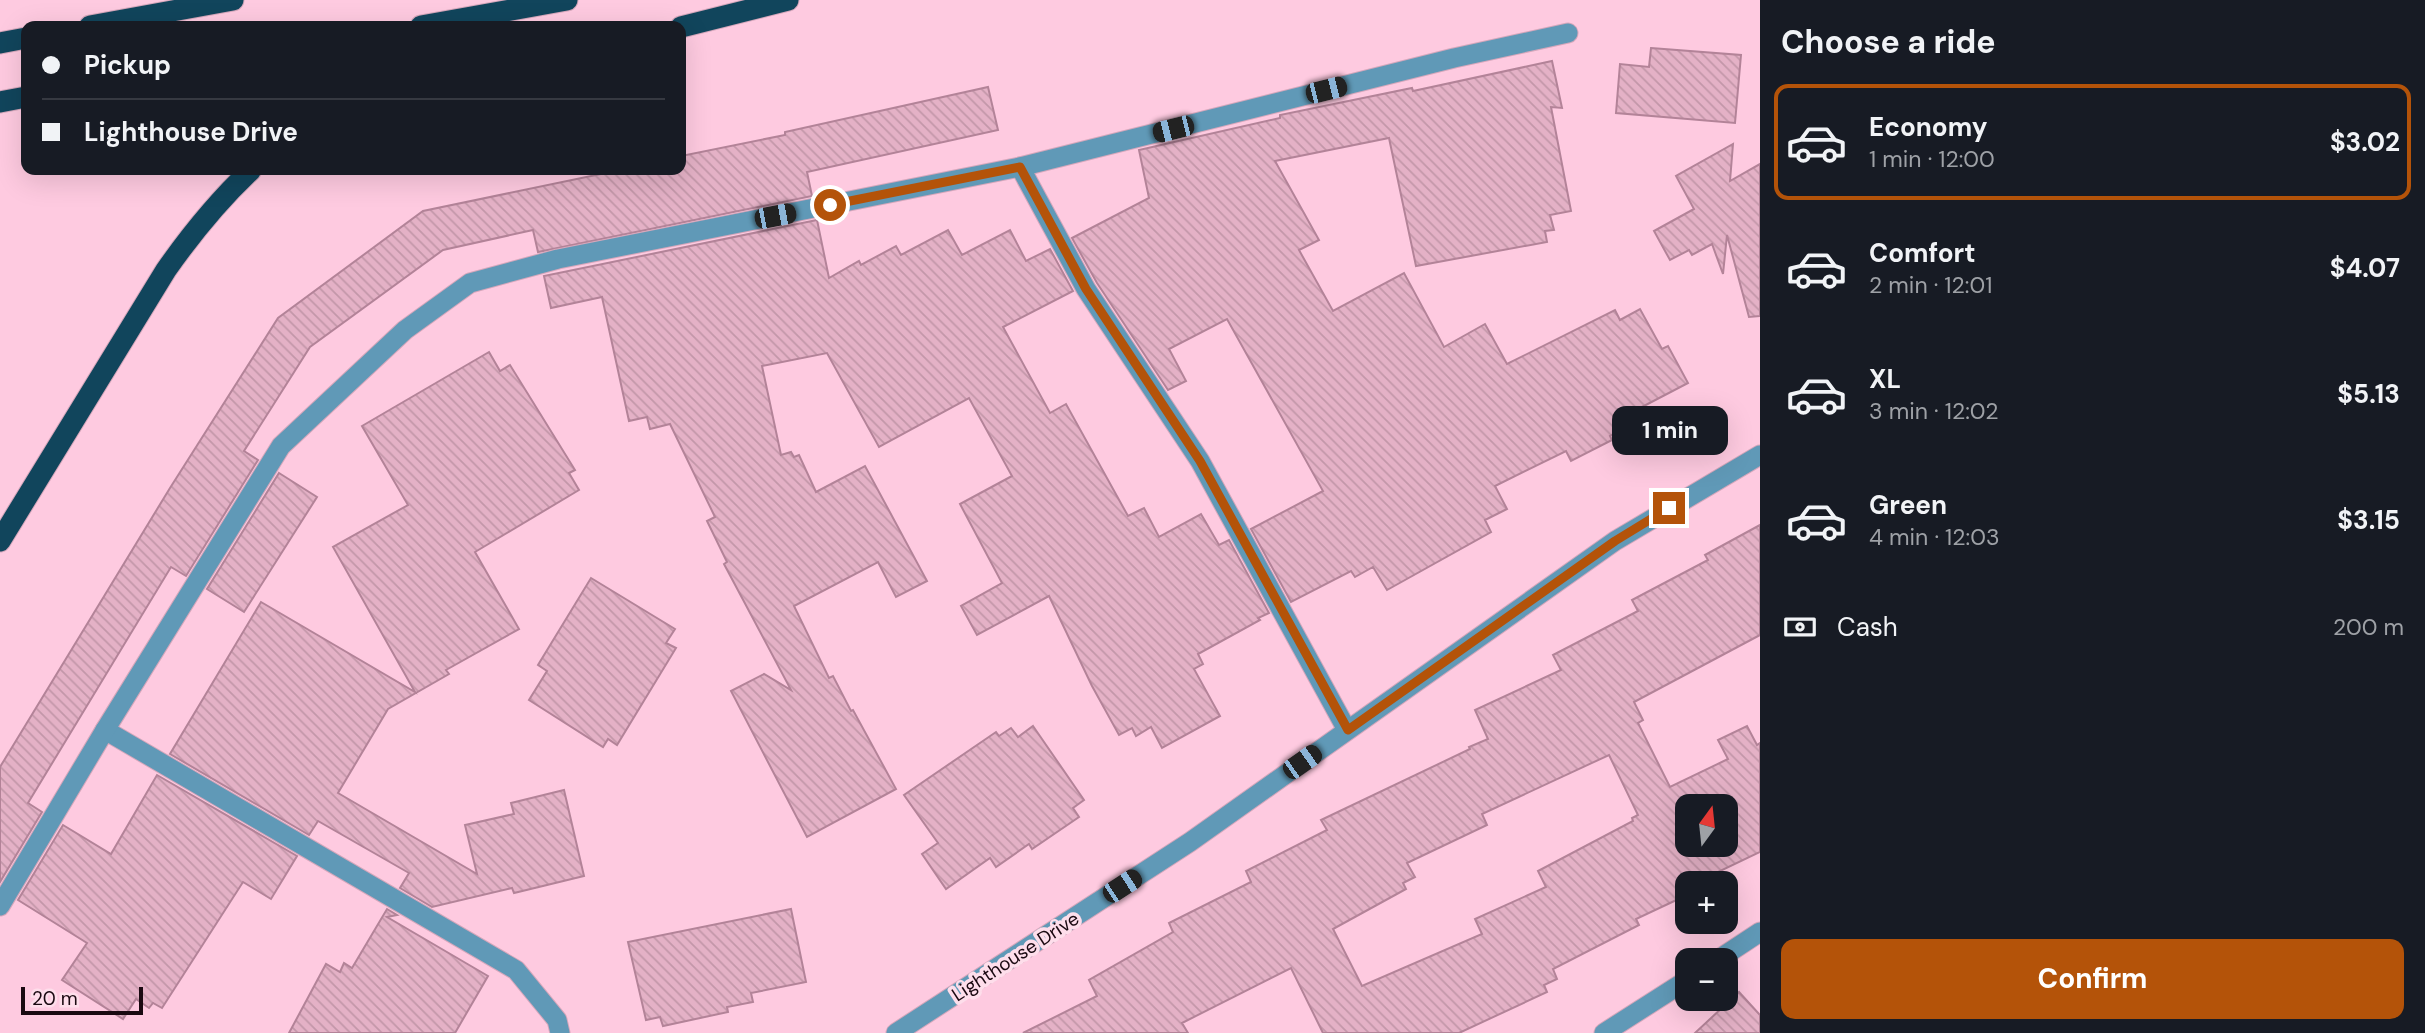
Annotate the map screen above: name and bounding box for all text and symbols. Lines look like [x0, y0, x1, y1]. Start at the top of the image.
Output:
text: Choose a ride [1781, 21, 1996, 63]
text: Pickup [84, 48, 171, 82]
car [1304, 75, 1349, 105]
text: Economy [1869, 110, 1987, 144]
icon: car [1785, 111, 1848, 174]
car [1151, 114, 1196, 144]
text: Lighthouse Drive [84, 115, 298, 149]
text: $3.02 [2330, 125, 2400, 159]
text: 1 min · 12:00 [1869, 144, 1995, 174]
route start [814, 189, 846, 221]
car [753, 202, 798, 230]
text: Comfort [1869, 236, 1975, 270]
icon: car [1785, 237, 1848, 300]
text: $4.07 [2330, 251, 2400, 285]
text: 2 min · 12:01 [1869, 270, 1992, 300]
text: XL [1869, 362, 1901, 396]
icon: car [1785, 363, 1848, 426]
text: $5.13 [2337, 377, 2400, 411]
text: 3 min · 12:02 [1869, 396, 1999, 426]
callout: 1 min [1611, 406, 1727, 456]
text: 1 min [1642, 415, 1698, 445]
text: Green [1869, 488, 1947, 522]
icon: car [1785, 489, 1848, 552]
route end [1653, 492, 1685, 524]
text: $3.15 [2337, 503, 2400, 537]
text: 4 min · 12:03 [1869, 522, 1999, 552]
icon: cash [1781, 608, 1819, 646]
text: Cash [1837, 610, 1898, 644]
text: 200 m [2333, 612, 2404, 642]
car [1279, 741, 1326, 783]
north arrow [1675, 794, 1738, 858]
map controls [1675, 794, 1738, 1011]
car [1099, 866, 1146, 906]
button: + [1675, 871, 1738, 934]
street label: Lighthouse Drive [947, 906, 1084, 1007]
button: Confirm [1781, 939, 2404, 1019]
button: − [1675, 948, 1738, 1011]
scale bar [21, 984, 144, 1016]
text: 20 m [32, 986, 78, 1011]

